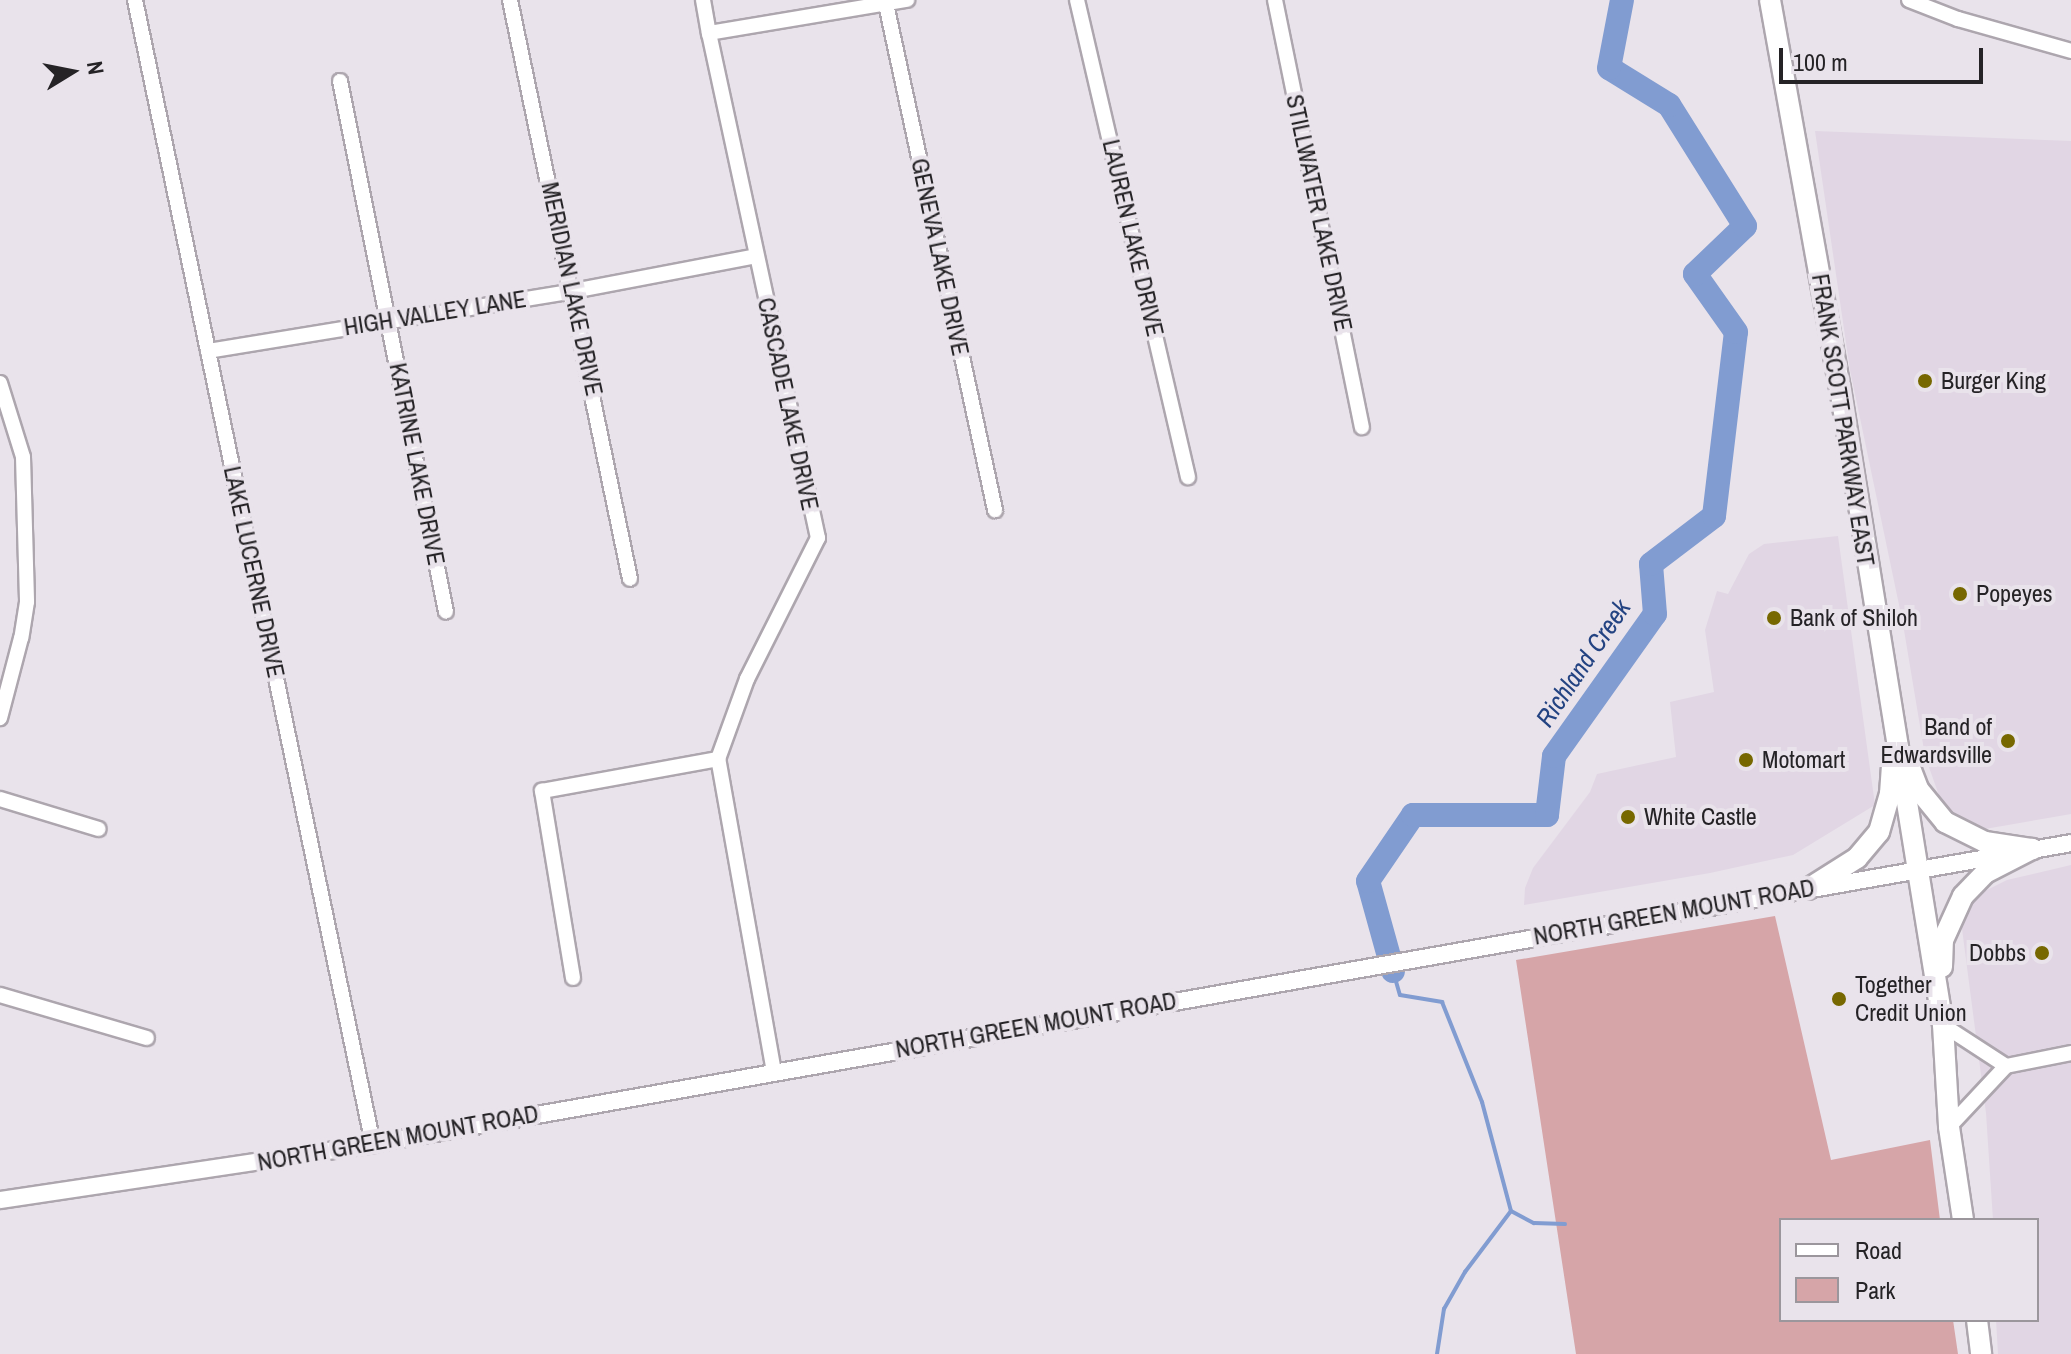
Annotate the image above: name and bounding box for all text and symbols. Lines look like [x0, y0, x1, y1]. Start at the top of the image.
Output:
north arrow [32, 32, 112, 112]
scale bar [1783, 32, 1987, 82]
text: 100 m [1793, 46, 1848, 78]
text: N [80, 59, 112, 77]
street label: STILLWATER LAKE DRIVE [1280, 92, 1358, 334]
street label: LAUREN LAKE DRIVE [1096, 137, 1170, 339]
street label: GENEVA LAKE DRIVE [905, 155, 975, 359]
street label: MERIDIAN LAKE DRIVE [535, 180, 609, 398]
street label: FRANK SCOTT PARKWAY EAST [1806, 272, 1880, 568]
street label: HIGH VALLEY LANE [342, 284, 528, 342]
street label: CASCADE LAKE DRIVE [751, 295, 825, 513]
street label: KATRINE LAKE DRIVE [383, 361, 451, 567]
place label: Burger King [1941, 367, 2046, 395]
marker: Burger King [1916, 372, 1934, 390]
street label: LAKE LUCERNE DRIVE [218, 464, 290, 680]
place label: Popeyes [1976, 580, 2053, 608]
marker: Popeyes [1951, 585, 1969, 603]
water label: Richland Creek [1529, 593, 1637, 733]
place label: Bank of Shiloh [1790, 604, 1918, 632]
marker: Bank of Shiloh [1765, 609, 1783, 627]
place label: Band of Edwardsville [1880, 713, 1992, 769]
marker: Band of Edwardsville [1999, 732, 2017, 750]
place label: Motomart [1762, 746, 1845, 774]
marker: Motomart [1737, 751, 1755, 769]
place label: White Castle [1644, 803, 1757, 831]
marker: White Castle [1619, 808, 1637, 826]
street label: NORTH GREEN MOUNT ROAD [1531, 873, 1817, 951]
place label: Dobbs [1969, 939, 2026, 967]
marker: Dobbs [2033, 944, 2051, 962]
place label: Together Credit Union [1855, 971, 1967, 1027]
street label: NORTH GREEN MOUNT ROAD [893, 986, 1179, 1064]
marker: Together Credit Union [1830, 990, 1848, 1008]
street label: NORTH GREEN MOUNT ROAD [255, 1099, 541, 1177]
legend [1779, 1218, 2039, 1322]
text: Road [1855, 1234, 1902, 1266]
text: Park [1855, 1274, 1895, 1306]

